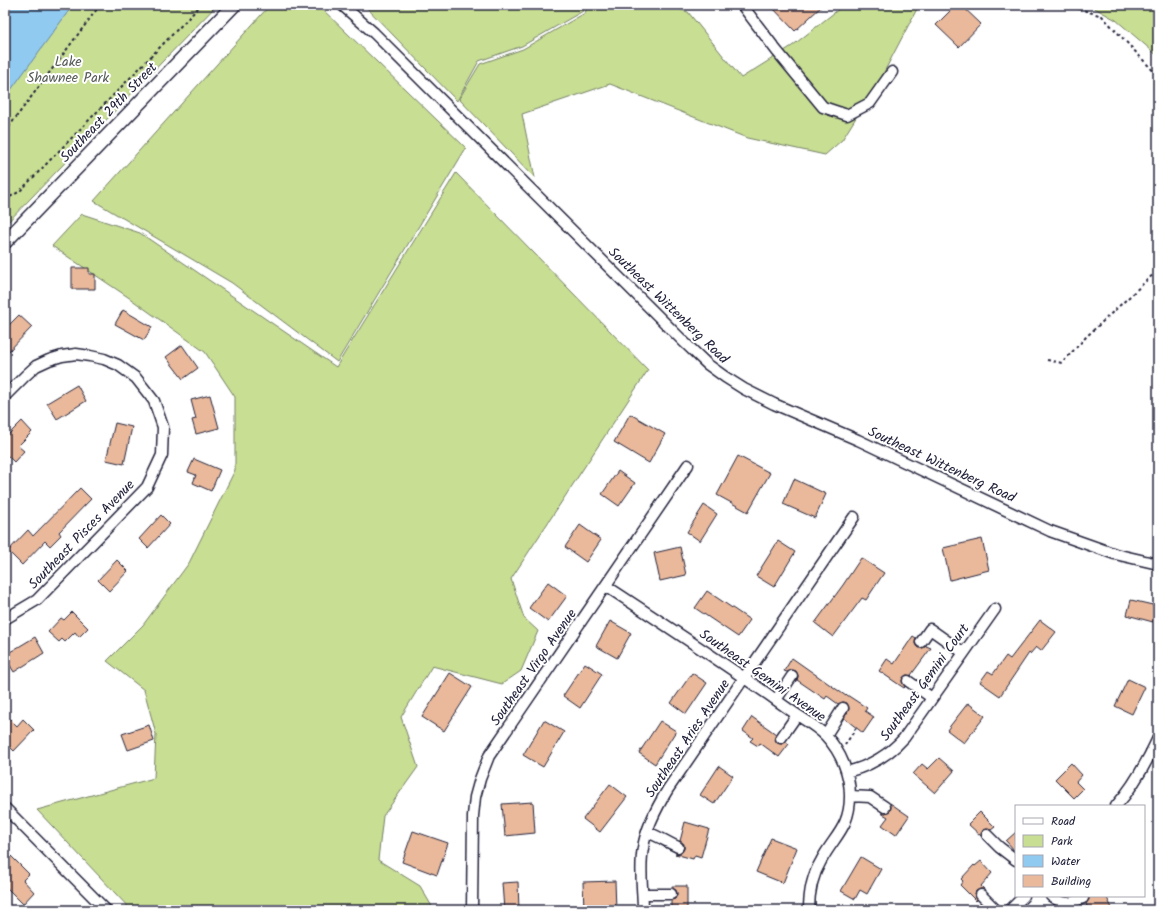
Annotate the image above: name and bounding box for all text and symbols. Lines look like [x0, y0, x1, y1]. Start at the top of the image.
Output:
park label: Lake Shawnee Park [27, 51, 109, 89]
street label: Southeast 29th Street [55, 57, 163, 168]
street label: Southeast Wittenberg Road [603, 242, 735, 370]
street label: Southeast Wittenberg Road [864, 421, 1020, 509]
street label: Southeast Pisces Avenue [23, 474, 141, 595]
street label: Southeast Virgo Avenue [485, 604, 583, 731]
street label: Southeast Gemini Court [875, 619, 975, 746]
street label: Southeast Gemini Avenue [695, 624, 831, 728]
street label: Southeast Aries Avenue [640, 674, 736, 802]
legend [1015, 805, 1145, 897]
text: Road [1051, 812, 1076, 831]
text: Park [1051, 832, 1073, 851]
text: Water [1051, 852, 1081, 871]
text: Building [1051, 872, 1091, 891]

